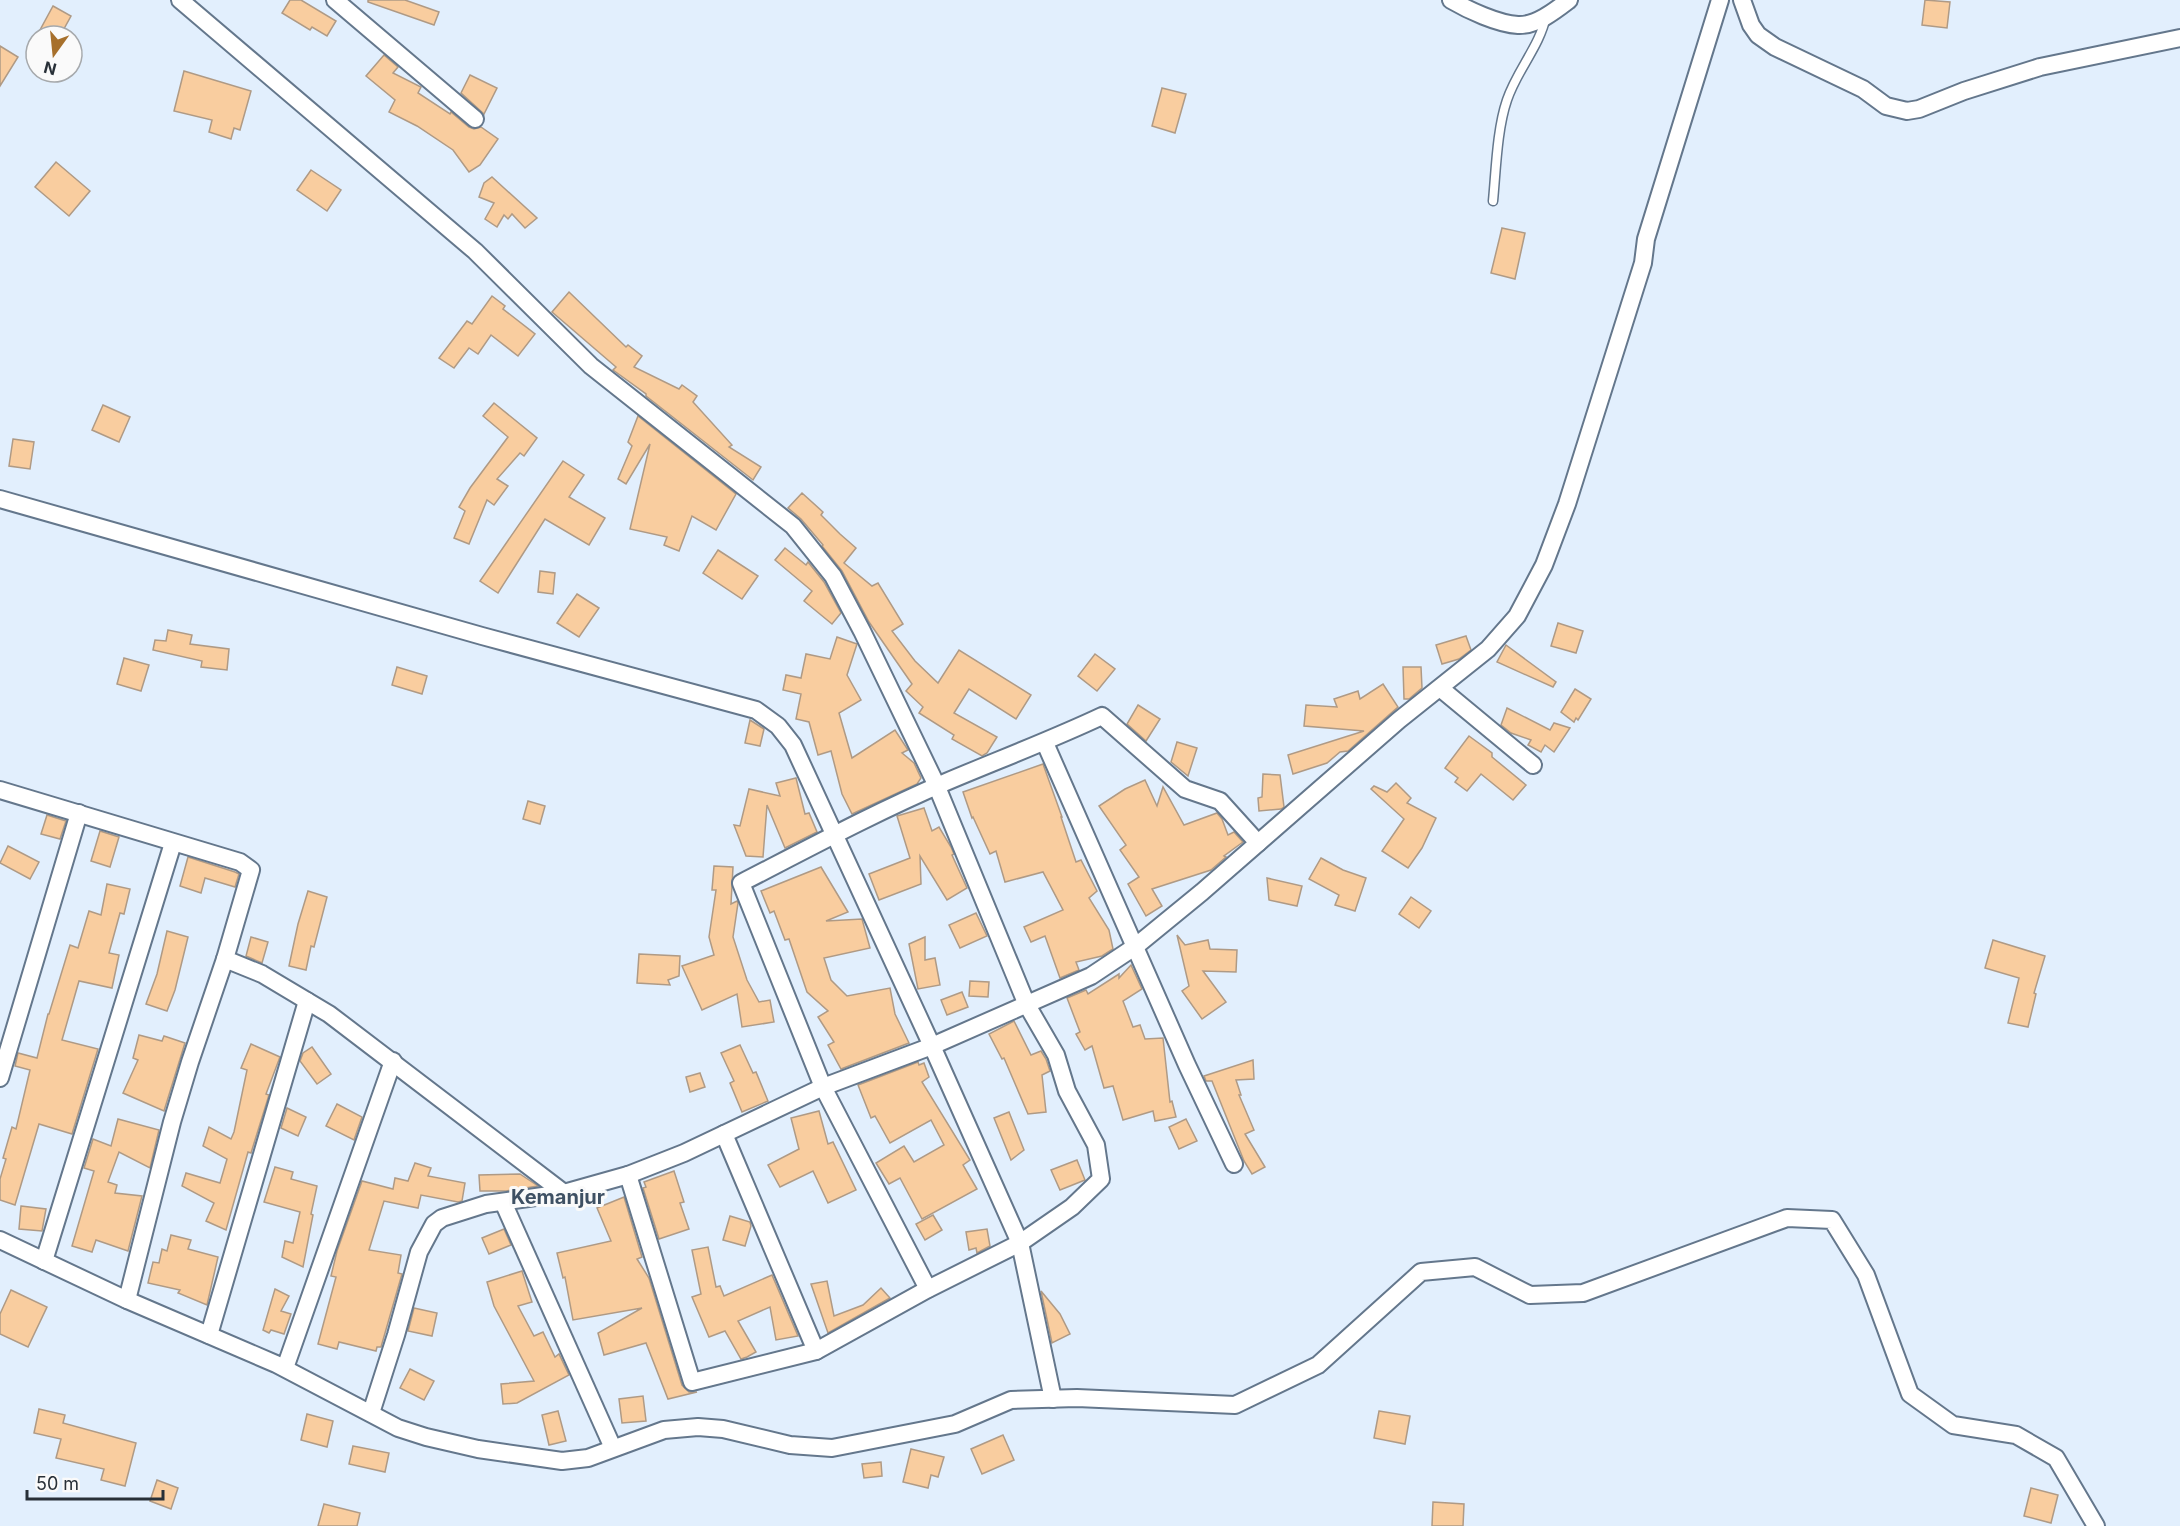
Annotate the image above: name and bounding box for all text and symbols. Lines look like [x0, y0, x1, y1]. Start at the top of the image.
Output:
north arrow [24, 24, 84, 84]
text: N [42, 57, 59, 80]
district label: Kemanjur [511, 1185, 605, 1209]
scale bar [27, 1463, 164, 1501]
text: 50 m [36, 1473, 79, 1494]

